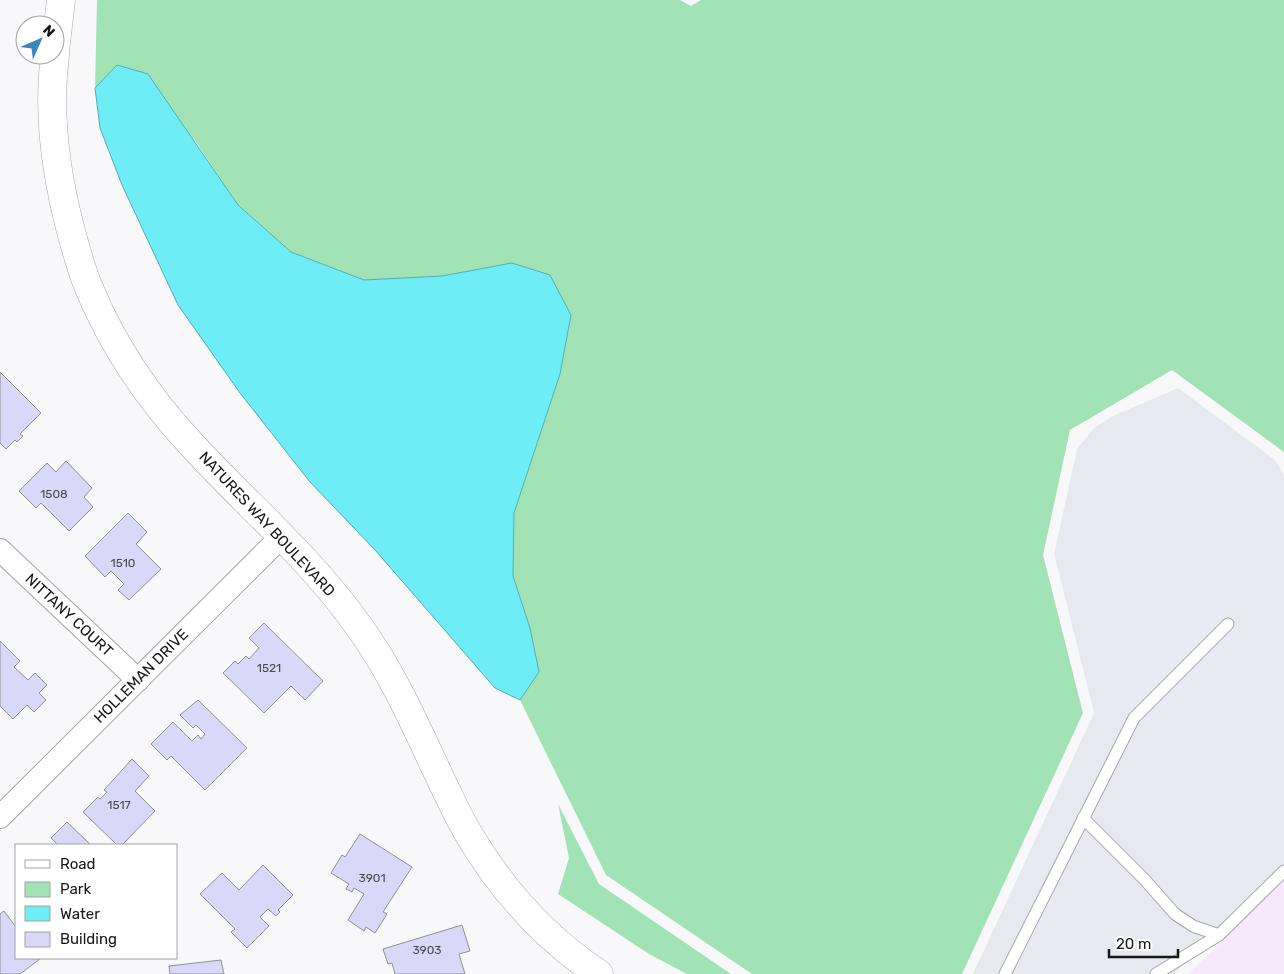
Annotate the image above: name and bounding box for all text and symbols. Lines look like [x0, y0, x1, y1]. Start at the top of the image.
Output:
north arrow [15, 15, 65, 65]
text: N [39, 22, 58, 41]
street label: NATURES WAY BOULEVARD [195, 448, 339, 600]
house number: 1508 [40, 487, 68, 501]
house number: 1510 [111, 556, 135, 570]
street label: NITTANY COURT [21, 570, 117, 660]
street label: HOLLEMAN DRIVE [90, 625, 192, 727]
house number: 1521 [257, 661, 281, 675]
house number: 1517 [107, 798, 131, 812]
legend [15, 844, 178, 959]
text: Road [60, 855, 96, 873]
house number: 3901 [358, 871, 386, 885]
text: Park [60, 880, 91, 898]
text: Water [60, 905, 100, 923]
scale bar [1109, 926, 1178, 958]
text: Building [60, 930, 117, 948]
text: 20 m [1116, 935, 1151, 953]
house number: 3903 [412, 943, 442, 957]

